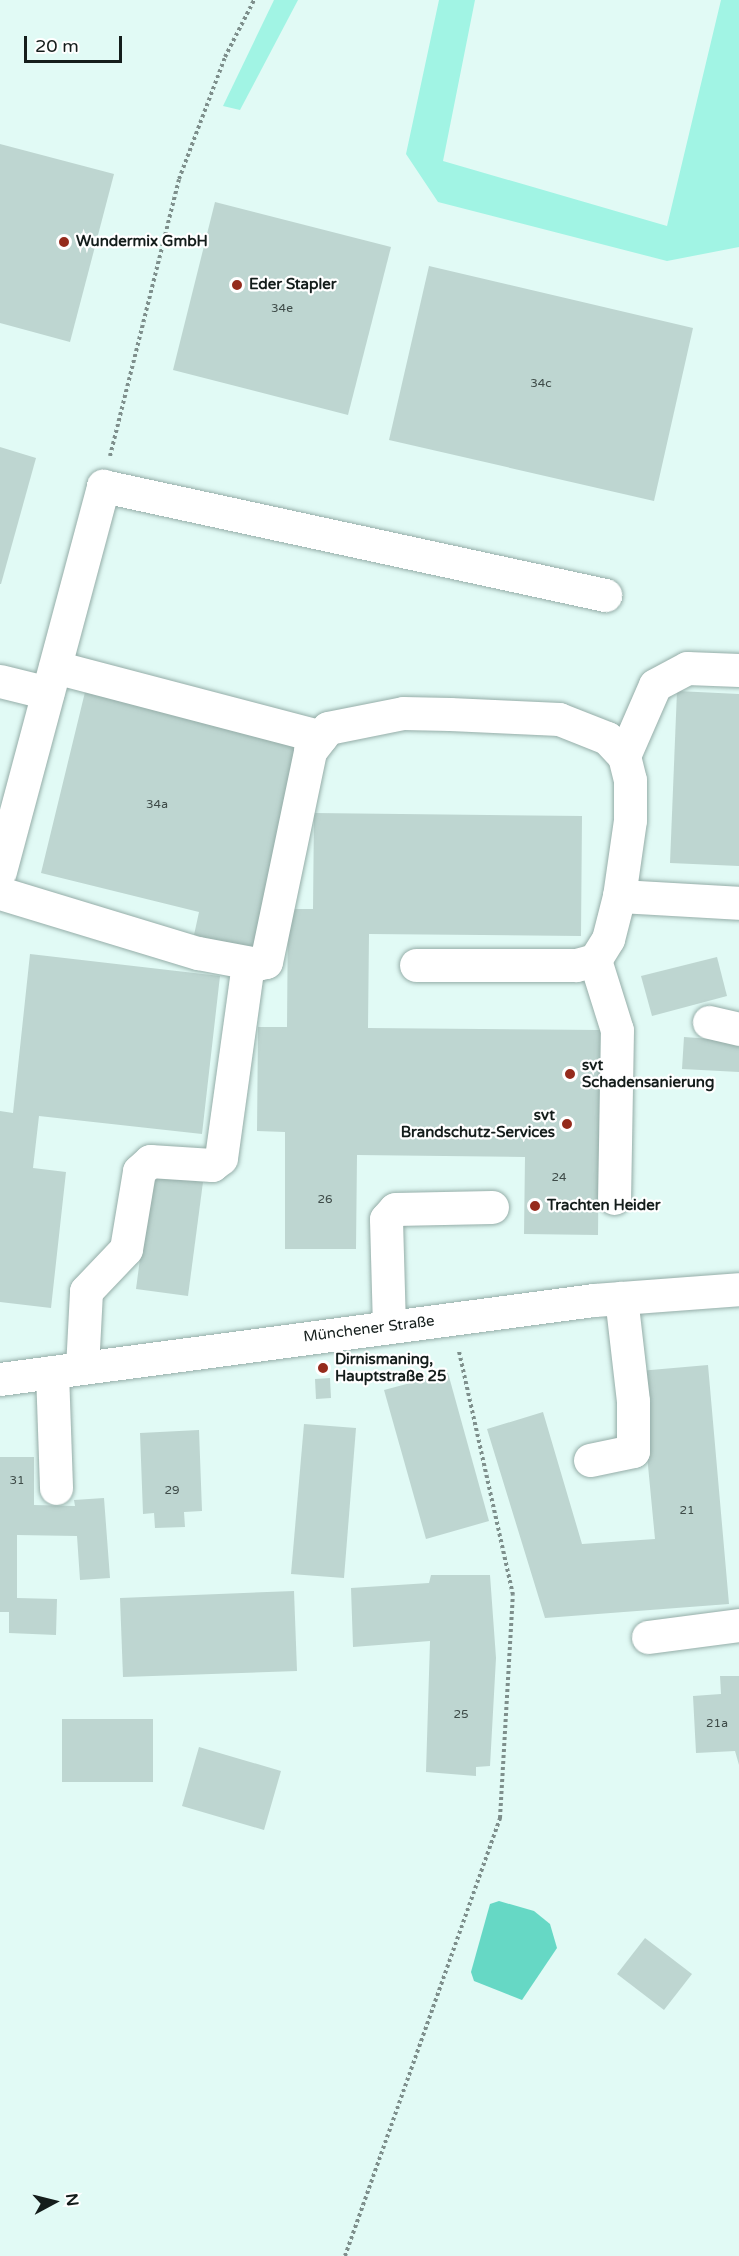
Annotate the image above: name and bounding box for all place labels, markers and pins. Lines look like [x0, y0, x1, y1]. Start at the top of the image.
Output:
place label: Wundermix GmbH [76, 233, 208, 251]
marker: Wundermix GmbH [57, 235, 71, 249]
place label: Eder Stapler [249, 276, 336, 294]
marker: Eder Stapler [230, 278, 244, 292]
place label: svt Schadensanierung [582, 1056, 714, 1091]
marker: svt Schadensanierung [563, 1067, 577, 1081]
place label: svt Brandschutz-Services [401, 1106, 555, 1141]
marker: svt Brandschutz-Services [560, 1117, 574, 1131]
place label: Trachten Heider [547, 1197, 661, 1215]
marker: Trachten Heider [528, 1199, 542, 1213]
place label: Dirnismaning, Hauptstraße 25 [335, 1350, 446, 1385]
marker: Dirnismaning, Hauptstraße 25 [316, 1361, 330, 1375]

